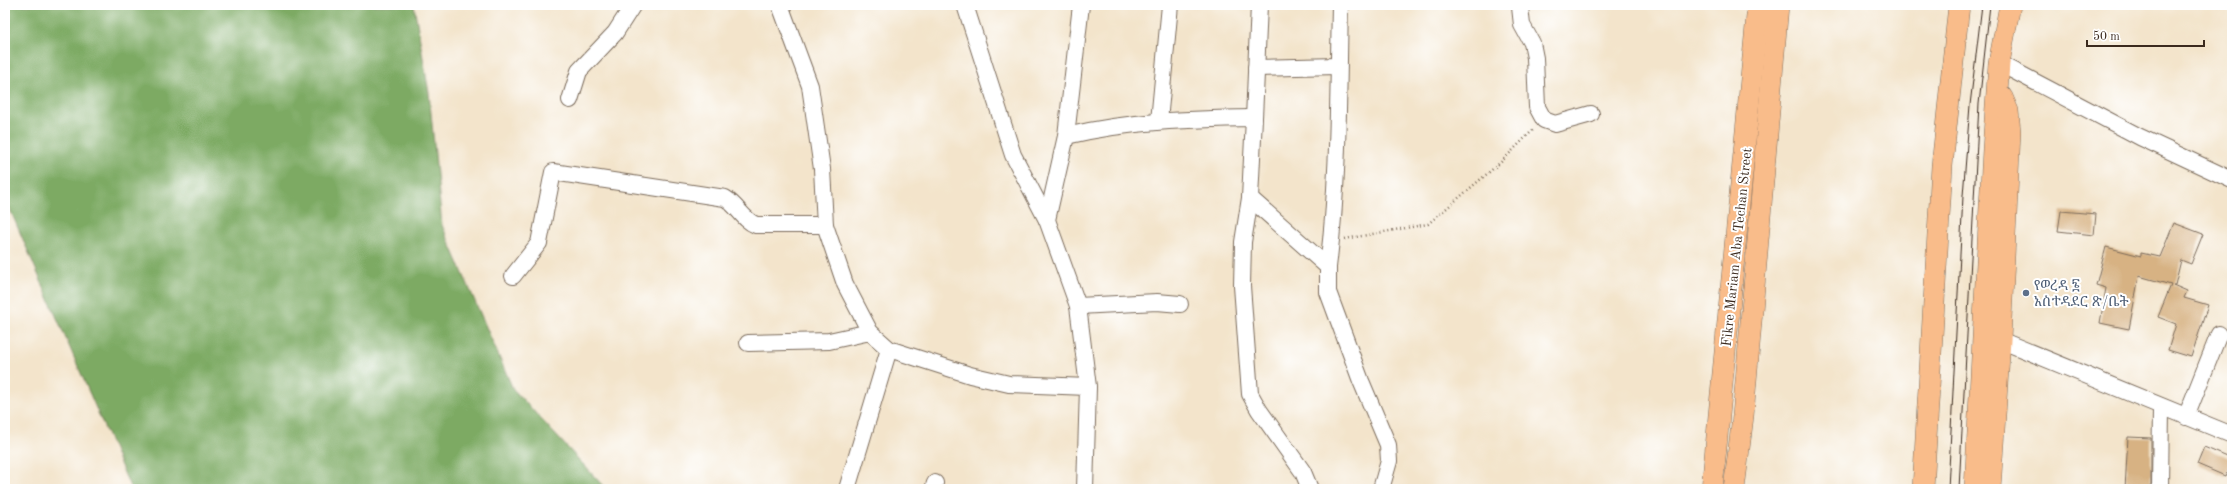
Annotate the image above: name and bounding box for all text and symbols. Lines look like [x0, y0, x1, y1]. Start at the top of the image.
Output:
scale bar [2087, 22, 2204, 48]
text: 50 m [2093, 30, 2120, 43]
street label: Fikre Mariam Aba Techan Street [1720, 147, 1754, 347]
place label: የወረዳ ፮ አስተዳደር ጽ/ቤት [2034, 279, 2130, 309]
marker: የወረዳ ፮ አስተዳደር ጽ/ቤት [2021, 288, 2031, 298]

